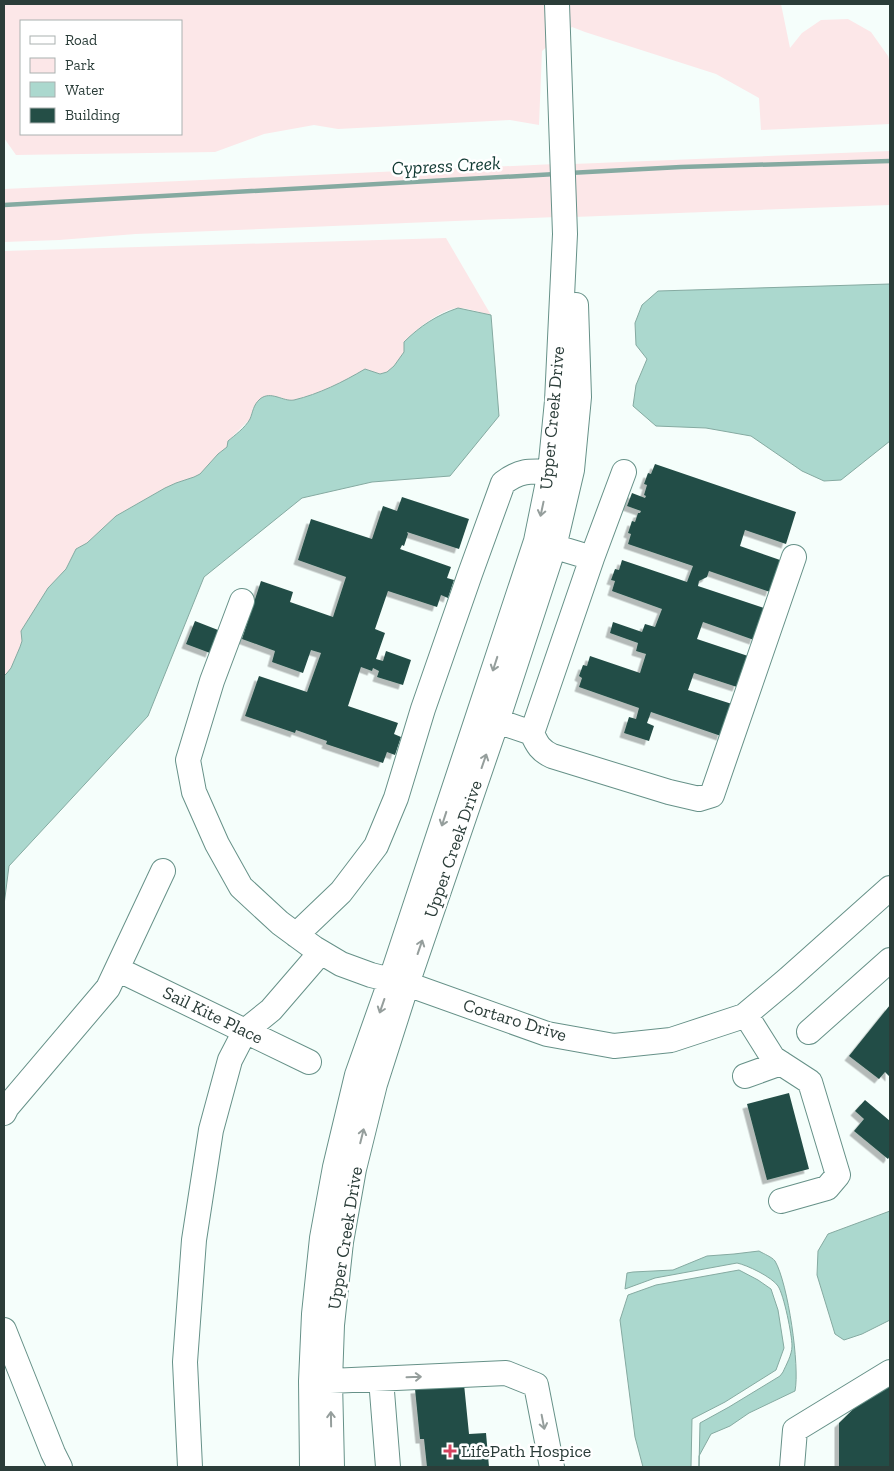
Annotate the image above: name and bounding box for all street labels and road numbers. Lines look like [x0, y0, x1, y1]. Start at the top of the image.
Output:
street label: Upper Creek Drive [535, 345, 569, 491]
street label: Upper Creek Drive [419, 777, 487, 921]
street label: Sail Kite Place [159, 981, 267, 1049]
street label: Cortaro Drive [461, 994, 569, 1046]
street label: Upper Creek Drive [323, 1165, 367, 1311]

